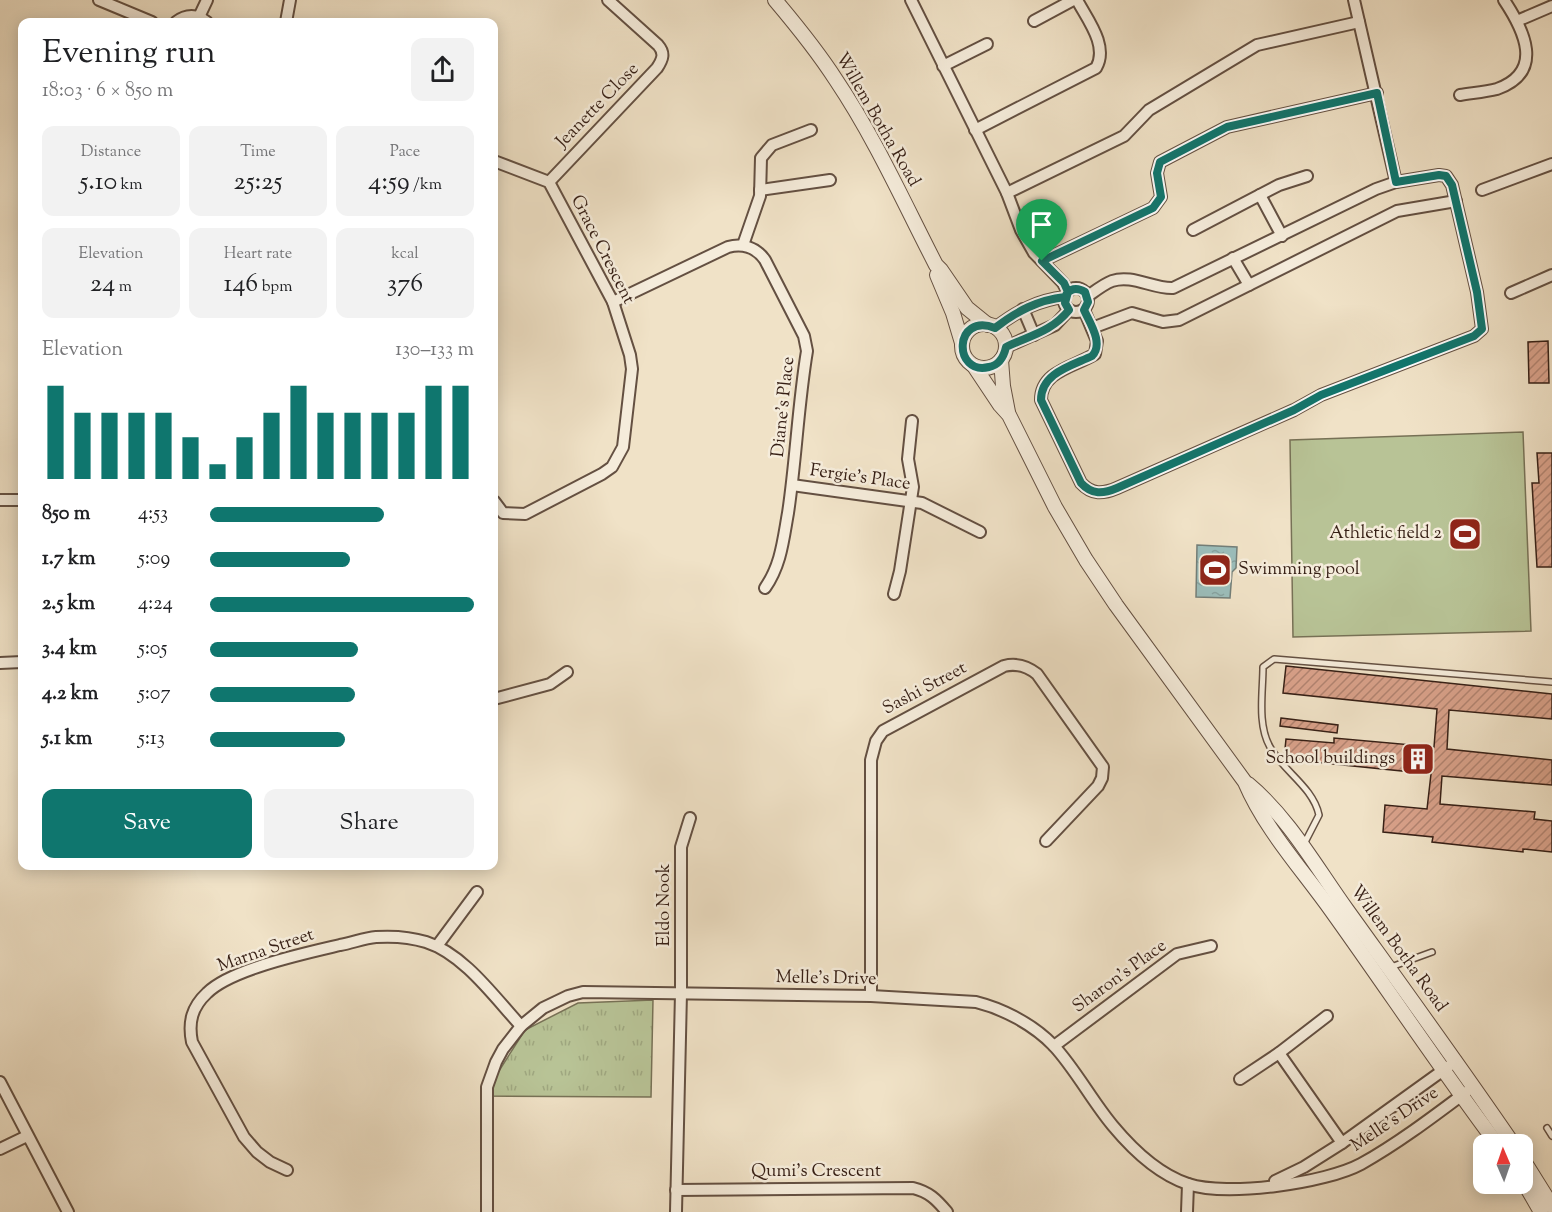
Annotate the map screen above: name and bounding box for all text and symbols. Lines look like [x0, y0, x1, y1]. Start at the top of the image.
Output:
text: Evening run [42, 30, 216, 78]
button: share [411, 38, 474, 101]
street label: Willem Botha Road [828, 48, 926, 192]
street label: Jeanette Close [550, 57, 646, 155]
text: 18:03 · 6 × 850 m [42, 77, 173, 106]
text: Distance [81, 141, 141, 164]
text: Time [240, 141, 276, 164]
text: Pace [390, 141, 420, 164]
text: 5.10 [79, 164, 117, 201]
text: 25:25 [234, 164, 282, 201]
text: 4:59 [368, 164, 410, 201]
text: km [117, 174, 143, 197]
text: /km [410, 174, 442, 197]
street label: Grace Crescent [563, 191, 641, 309]
pin [1016, 199, 1067, 261]
icon: arrive [1025, 208, 1058, 241]
text: Elevation [79, 243, 143, 266]
text: Heart rate [224, 243, 292, 266]
text: kcal [391, 243, 419, 266]
text: 24 [90, 266, 115, 303]
text: 146 [224, 266, 258, 303]
text: 376 [387, 266, 423, 303]
text: m [115, 276, 132, 299]
text: bpm [258, 276, 292, 299]
text: Elevation [42, 336, 123, 365]
text: 130–133 m [395, 336, 474, 365]
street label: Diane's Place [766, 355, 802, 459]
street label: Fergie's Place [808, 458, 912, 498]
text: 850 m [42, 500, 90, 529]
text: 4:53 [138, 500, 168, 529]
sports icon: Athletic field 2 [1447, 516, 1483, 552]
place label: Athletic field 2 [1329, 521, 1443, 547]
text: 1.7 km [42, 545, 96, 574]
text: 5:09 [138, 545, 170, 574]
sports icon: Swimming pool [1197, 552, 1233, 588]
place label: Swimming pool [1238, 557, 1360, 583]
text: 2.5 km [42, 590, 95, 619]
text: 4:24 [138, 590, 173, 619]
text: 3.4 km [42, 635, 97, 664]
text: 5:05 [138, 635, 167, 664]
street label: Sashi Street [878, 656, 972, 722]
text: 4.2 km [42, 680, 98, 709]
text: 5:07 [138, 680, 170, 709]
text: 5.1 km [42, 725, 92, 754]
text: 5:13 [138, 725, 165, 754]
building icon: School buildings [1400, 741, 1436, 777]
place label: School buildings [1266, 746, 1395, 772]
button: Save [42, 789, 252, 858]
button: Share [264, 789, 474, 858]
street label: Eldo Nook [652, 863, 678, 946]
street label: Willem Botha Road [1343, 880, 1453, 1018]
street label: Marna Street [214, 922, 318, 980]
street label: Sharon's Place [1067, 934, 1173, 1020]
street label: Melle's Drive [775, 965, 877, 993]
street label: Melle's Drive [1346, 1081, 1444, 1159]
north arrow [1473, 1134, 1533, 1194]
map controls [1473, 1134, 1533, 1194]
street label: Qumi's Crescent [751, 1159, 881, 1185]

